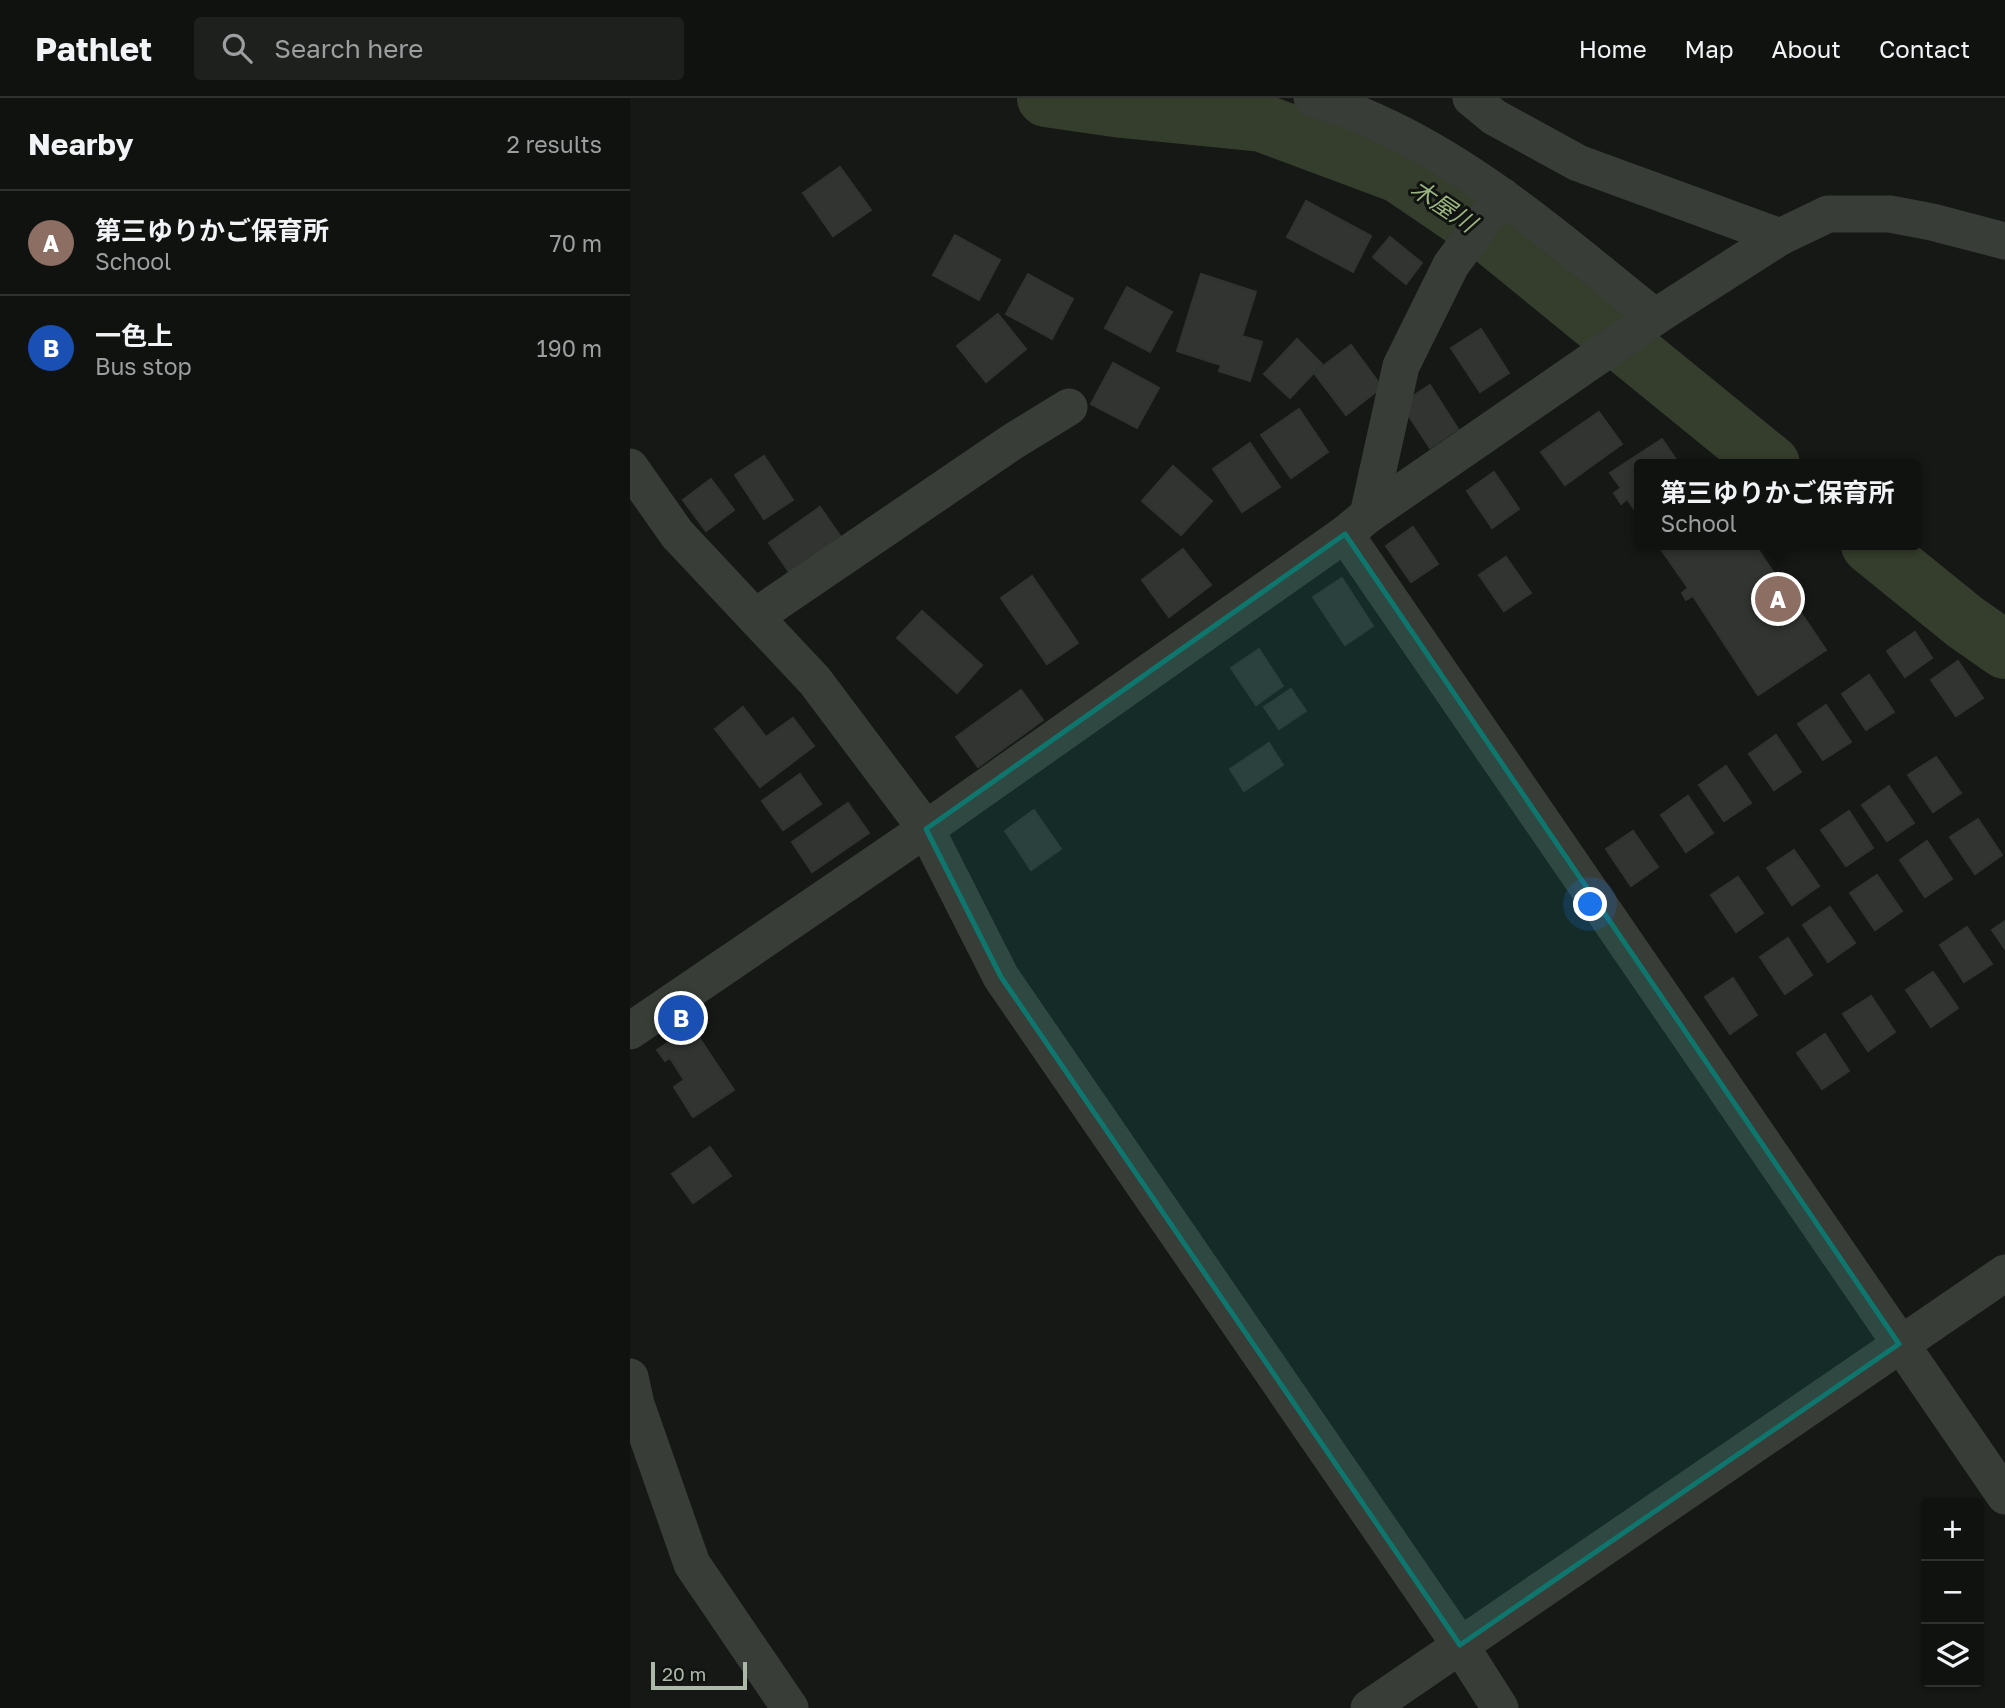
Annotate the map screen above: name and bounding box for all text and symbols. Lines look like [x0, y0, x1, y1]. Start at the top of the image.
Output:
search box [194, 17, 684, 80]
text: Pathlet [35, 29, 152, 68]
icon: search [218, 29, 256, 67]
text: Search here [274, 33, 423, 64]
text: Home [1579, 34, 1647, 63]
text: Map [1685, 34, 1734, 63]
text: About [1772, 34, 1841, 63]
text: Contact [1879, 34, 1970, 63]
text: Nearby [28, 126, 133, 162]
text: 2 results [506, 130, 602, 158]
water label: 木屋川 [1406, 173, 1484, 239]
text: 第三ゆりかご保育所 [95, 215, 329, 246]
text: A [43, 229, 59, 257]
text: 70 m [549, 229, 602, 257]
text: School [95, 247, 171, 275]
text: 一色上 [95, 320, 173, 351]
text: B [43, 334, 59, 362]
text: 190 m [537, 334, 602, 362]
text: Bus stop [95, 352, 192, 380]
popup [1634, 459, 1921, 550]
text: 第三ゆりかご保育所 [1660, 477, 1895, 508]
text: School [1660, 509, 1737, 537]
pin: A [1755, 573, 1801, 625]
your location [1573, 887, 1607, 921]
pin: B [658, 992, 704, 1044]
map controls [1921, 1498, 1984, 1687]
button: + [1921, 1498, 1984, 1561]
button: − [1921, 1561, 1984, 1624]
button: layers [1921, 1624, 1984, 1687]
scale bar [651, 1659, 747, 1691]
text: 20 m [662, 1662, 706, 1685]

